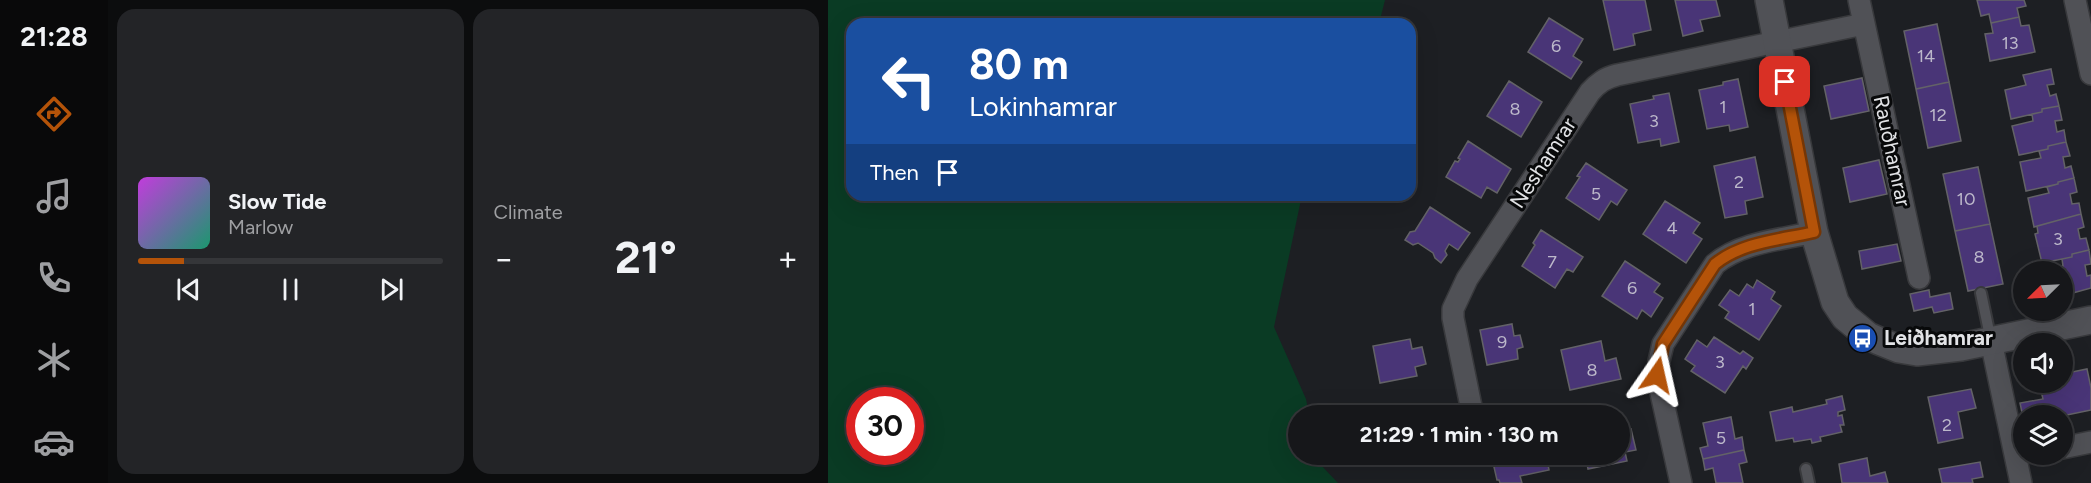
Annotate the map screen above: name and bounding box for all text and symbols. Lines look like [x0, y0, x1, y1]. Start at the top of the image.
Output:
text: 21:28 [20, 20, 88, 53]
house number: 13 [2001, 32, 2019, 54]
house number: 6 [1551, 35, 1561, 57]
text: 80 m [969, 39, 1069, 90]
icon: left [870, 42, 948, 120]
house number: 14 [1917, 45, 1935, 67]
pin [1759, 56, 1810, 107]
icon: arrive [1768, 65, 1801, 98]
text: Lokinhamrar [969, 90, 1117, 123]
icon: directions [33, 93, 75, 135]
street label: Rauðhamrar [1869, 93, 1916, 209]
house number: 1 [1719, 96, 1727, 118]
house number: 8 [1509, 98, 1521, 120]
house number: 12 [1929, 104, 1947, 126]
house number: 3 [1649, 110, 1659, 132]
street label: Neshamrar [1504, 113, 1581, 213]
icon: arrive [931, 156, 964, 189]
text: Then [870, 159, 919, 186]
house number: 2 [1734, 171, 1744, 193]
icon: music [33, 175, 75, 217]
house number: 5 [1591, 183, 1601, 205]
text: Slow Tide [228, 188, 327, 215]
house number: 10 [1957, 188, 1975, 210]
text: Climate [494, 200, 563, 224]
text: Marlow [228, 215, 293, 239]
house number: 4 [1666, 217, 1678, 239]
house number: 3 [2053, 228, 2063, 250]
text: 21° [615, 230, 677, 284]
text: − [494, 239, 514, 278]
text: + [777, 239, 798, 278]
house number: 8 [1973, 246, 1985, 268]
house number: 7 [1547, 251, 1557, 273]
icon: phone [33, 257, 75, 299]
north arrow [2013, 261, 2073, 321]
map controls [2013, 261, 2073, 465]
icon: previous [172, 273, 205, 306]
icon: pause [274, 273, 307, 306]
icon: next [375, 273, 408, 306]
house number: 6 [1627, 277, 1637, 299]
house number: 1 [1748, 298, 1756, 320]
bus stop icon: Leiðhamrar [1847, 322, 1879, 354]
place label: Leiðhamrar [1884, 325, 1993, 350]
house number: 9 [1497, 331, 1507, 353]
button: sound [2013, 333, 2073, 393]
icon: climate [33, 339, 75, 381]
position arrow [1625, 343, 1689, 407]
house number: 3 [1715, 351, 1725, 373]
house number: 8 [1586, 359, 1598, 381]
speed limit sign: 30 [846, 387, 924, 465]
button: layers [2013, 405, 2073, 465]
house number: 2 [1942, 414, 1952, 436]
icon: car [33, 421, 75, 463]
text: 21:29 · 1 min · 130 m [1360, 421, 1558, 448]
house number: 5 [1716, 427, 1726, 449]

